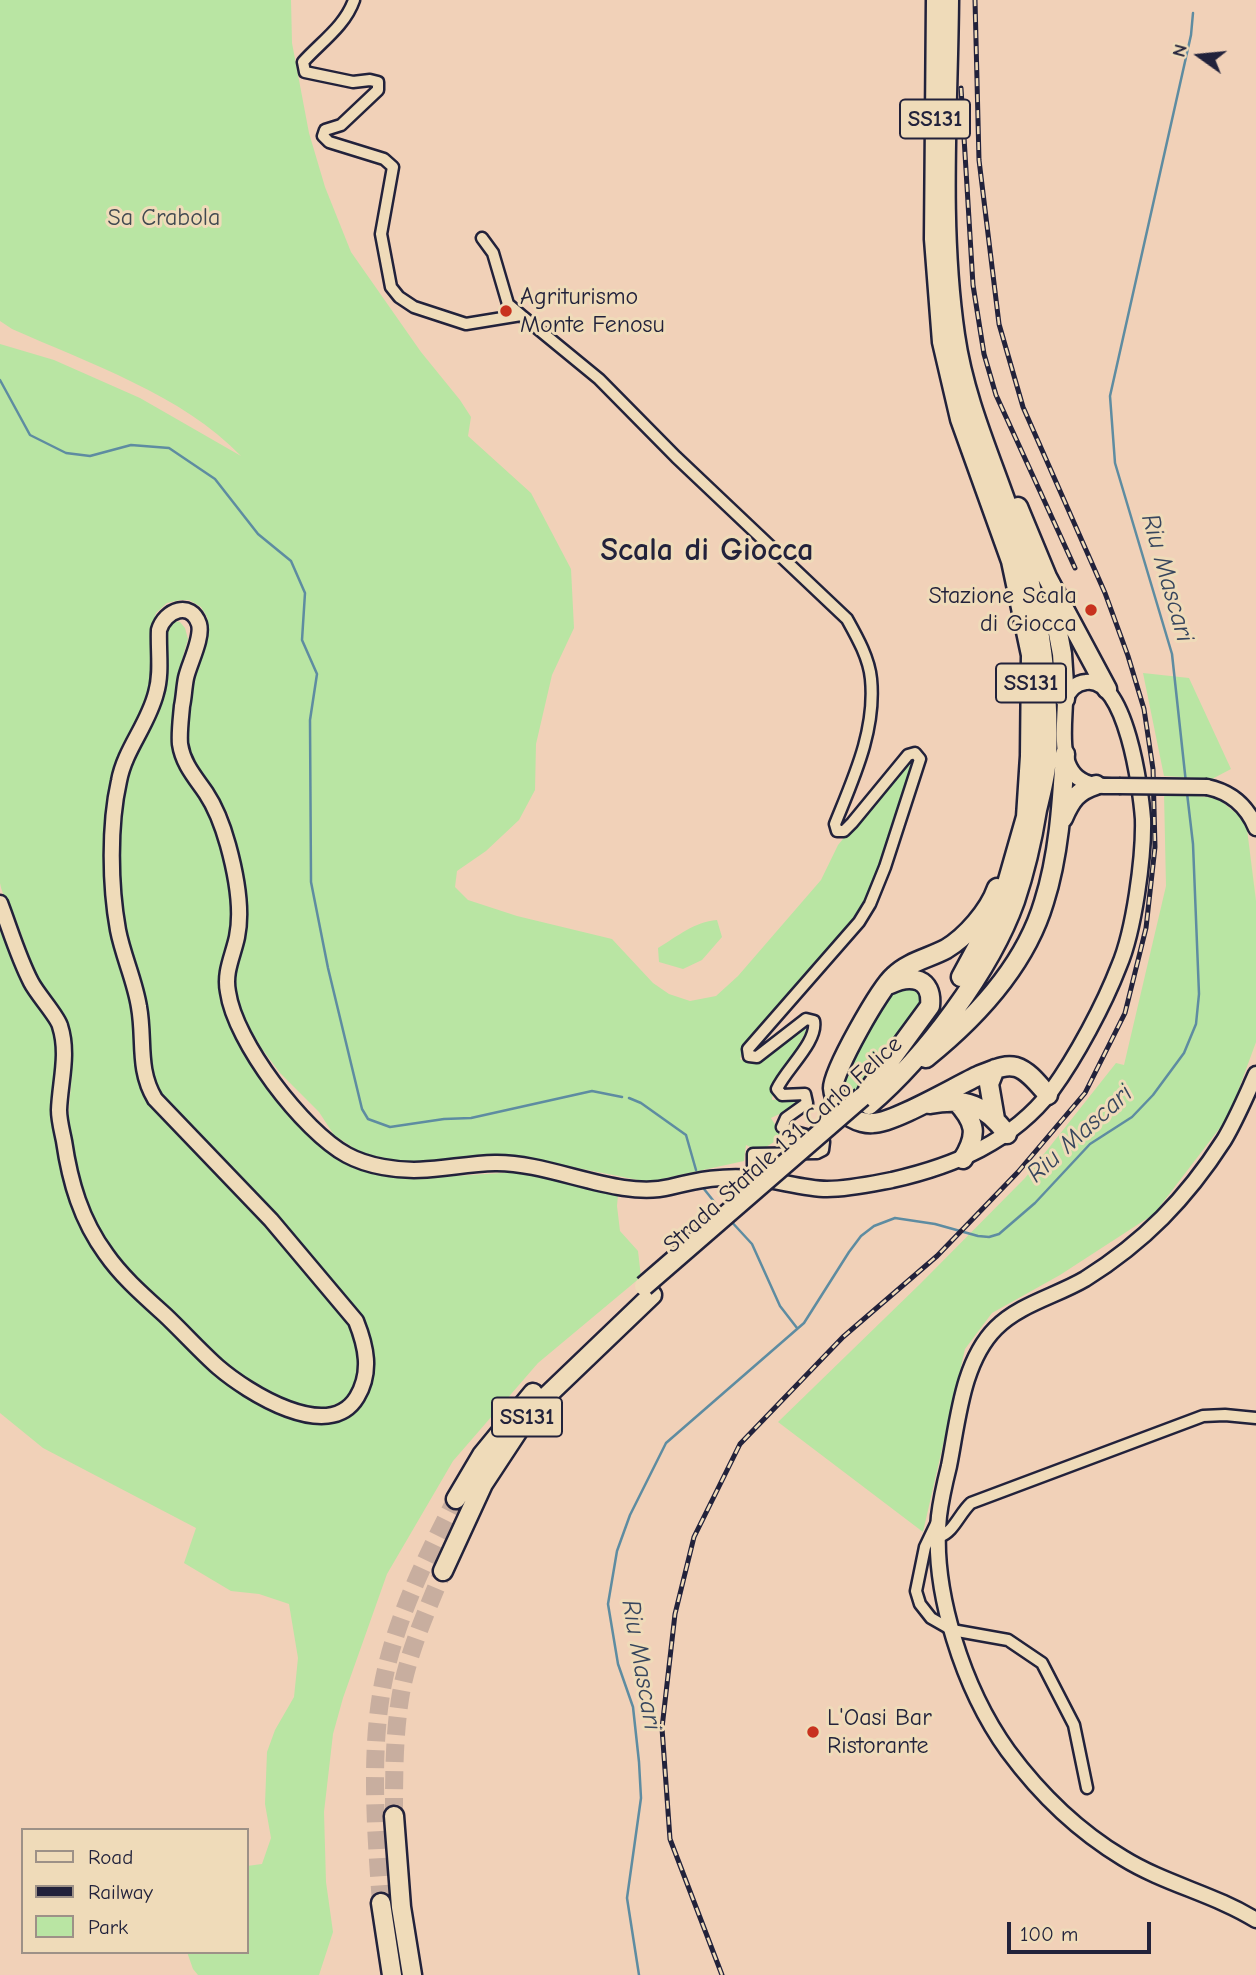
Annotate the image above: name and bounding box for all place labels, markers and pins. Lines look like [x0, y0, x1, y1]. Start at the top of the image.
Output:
place label: Agriturismo Monte Fenosu [520, 283, 665, 339]
marker: Agriturismo Monte Fenosu [498, 303, 514, 319]
place label: Stazione Scala di Giocca [928, 582, 1077, 638]
marker: Stazione Scala di Giocca [1083, 602, 1099, 618]
place label: L'Oasi Bar Ristorante [827, 1704, 932, 1760]
marker: L'Oasi Bar Ristorante [805, 1724, 821, 1740]

